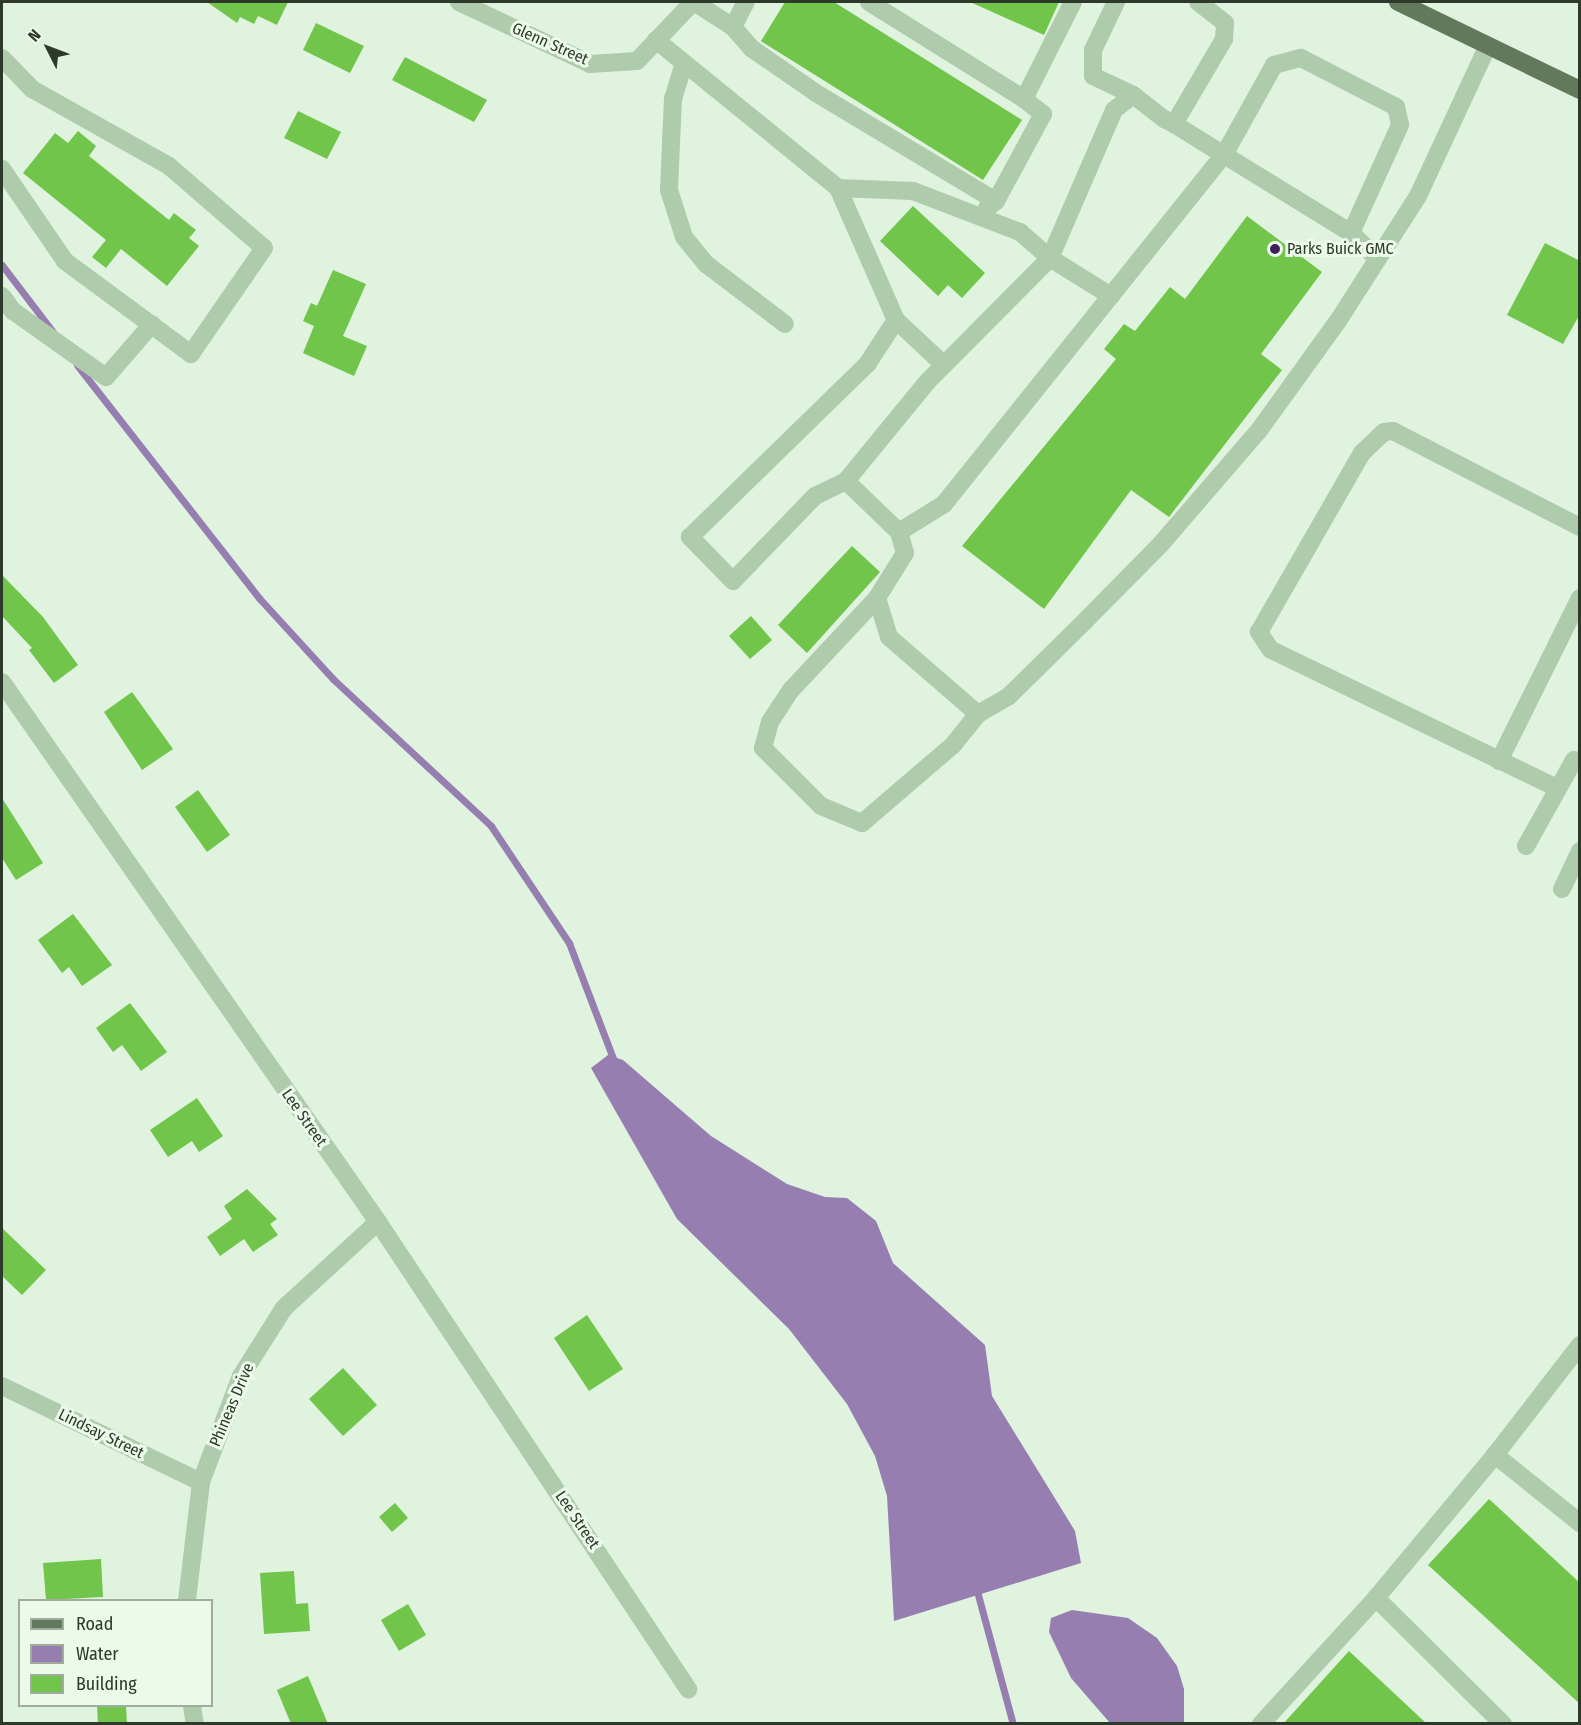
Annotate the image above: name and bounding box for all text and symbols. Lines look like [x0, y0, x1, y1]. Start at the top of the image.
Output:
north arrow [18, 18, 78, 78]
street label: Glenn Street [509, 19, 591, 69]
text: N [24, 26, 45, 46]
place label: Parks Buick GMC [1287, 239, 1394, 259]
marker: Parks Buick GMC [1268, 242, 1282, 256]
street label: Lee Street [277, 1086, 331, 1150]
street label: Phineas Drive [206, 1360, 258, 1450]
street label: Lindsay Street [55, 1405, 147, 1463]
street label: Lee Street [551, 1487, 603, 1553]
legend [18, 1599, 213, 1707]
text: Road [76, 1613, 113, 1635]
text: Water [76, 1643, 119, 1665]
text: Building [76, 1673, 137, 1695]

